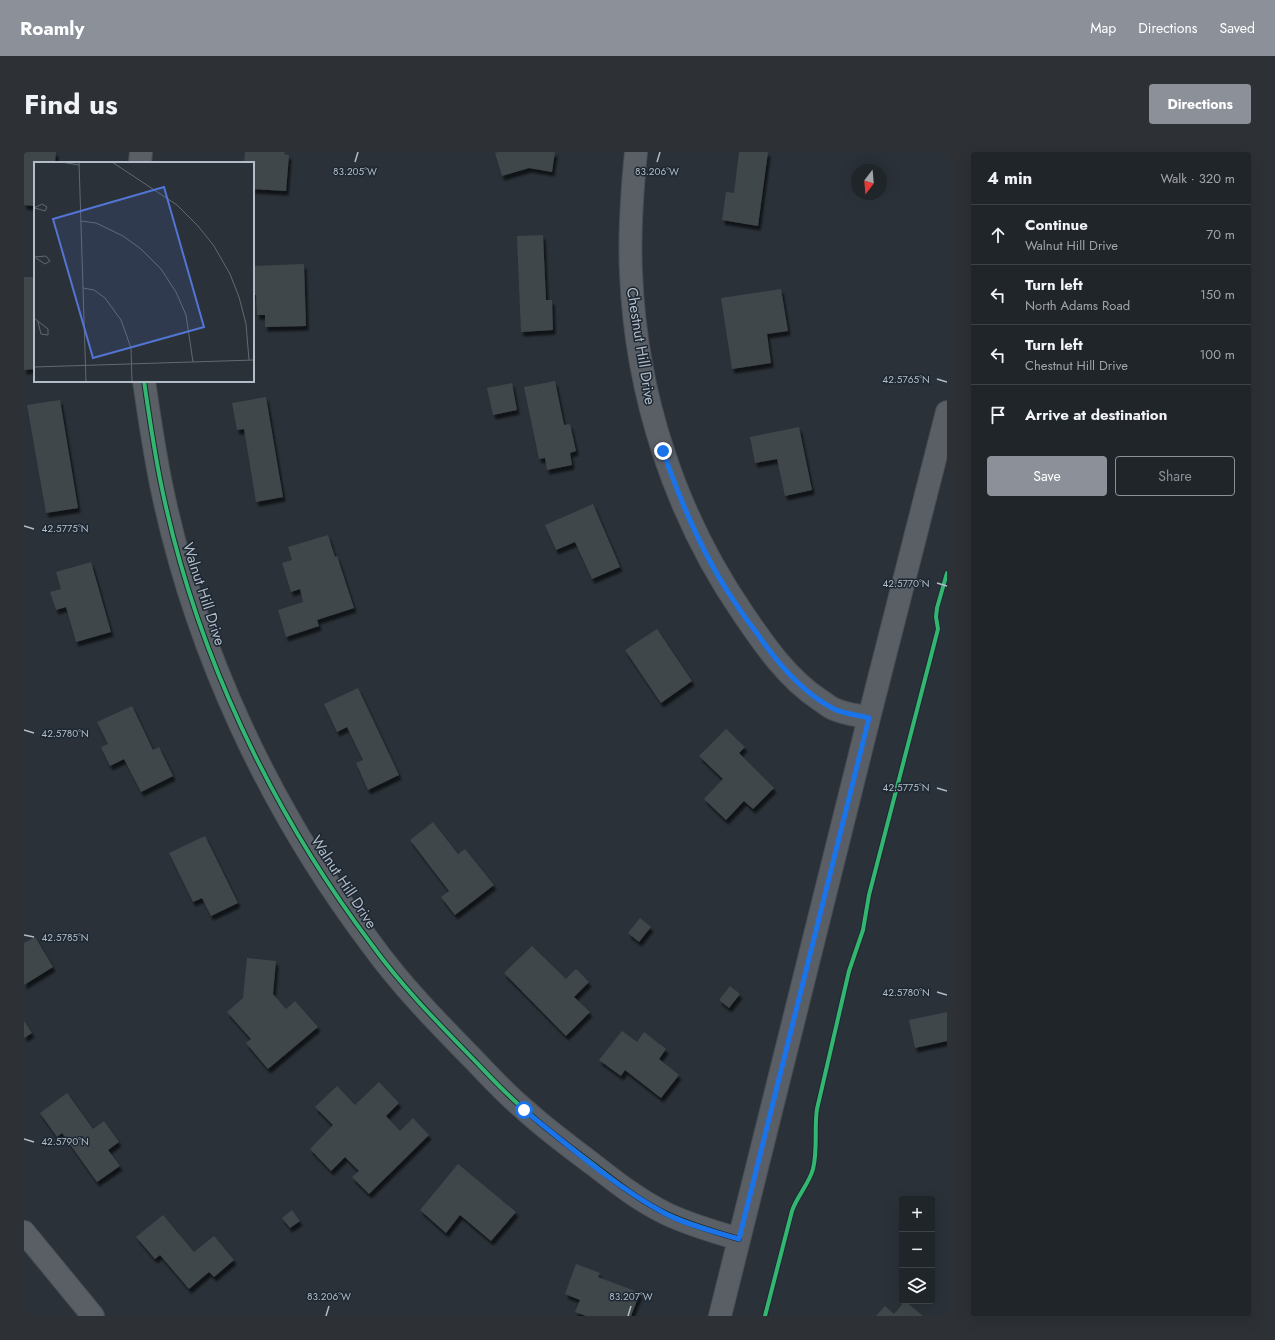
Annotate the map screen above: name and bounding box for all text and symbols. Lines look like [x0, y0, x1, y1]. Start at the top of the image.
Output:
text: Roamly [20, 15, 84, 42]
text: Map [1090, 18, 1116, 38]
text: Directions [1138, 18, 1198, 38]
text: Saved [1220, 18, 1255, 38]
text: Find us [24, 84, 118, 125]
button: Directions [1149, 84, 1251, 124]
inset map [34, 162, 254, 382]
text: 83.205°W [333, 164, 377, 179]
text: 83.206°W [635, 164, 679, 179]
north arrow [851, 164, 887, 200]
text: 4 min [987, 166, 1032, 190]
text: Walk · 320 m [1160, 169, 1235, 188]
text: Continue [1025, 214, 1088, 236]
icon: ahead [987, 224, 1009, 246]
text: 70 m [1206, 225, 1235, 244]
text: Walnut Hill Drive [1025, 236, 1118, 255]
text: Turn left [1025, 274, 1083, 296]
icon: left [987, 284, 1009, 306]
text: 150 m [1200, 285, 1235, 304]
street label: Chestnut Hill Drive [621, 286, 661, 407]
text: North Adams Road [1025, 296, 1130, 315]
text: Turn left [1025, 334, 1083, 356]
icon: left [987, 344, 1009, 366]
text: 100 m [1200, 345, 1235, 364]
text: Chestnut Hill Drive [1025, 356, 1128, 375]
text: 42.5765°N [882, 372, 930, 387]
icon: arrive [987, 404, 1009, 426]
text: Arrive at destination [1025, 404, 1167, 426]
route end [654, 442, 672, 460]
button: Save [987, 456, 1107, 496]
button: Share [1115, 456, 1235, 496]
text: 42.5775°N [42, 521, 88, 536]
street label: Walnut Hill Drive [177, 540, 231, 649]
text: 42.5770°N [882, 576, 930, 591]
text: 42.5780°N [41, 726, 89, 741]
text: 42.5775°N [883, 780, 929, 795]
street label: Walnut Hill Drive [306, 831, 383, 933]
text: 42.5785°N [41, 930, 89, 945]
text: 42.5780°N [882, 985, 930, 1000]
route start [515, 1101, 533, 1119]
text: 42.5790°N [41, 1134, 89, 1149]
map controls [899, 1196, 935, 1304]
button: + [899, 1196, 935, 1232]
button: − [899, 1232, 935, 1268]
button: layers [899, 1268, 935, 1304]
text: 83.206°W [307, 1289, 351, 1304]
text: 83.207°W [609, 1289, 653, 1304]

